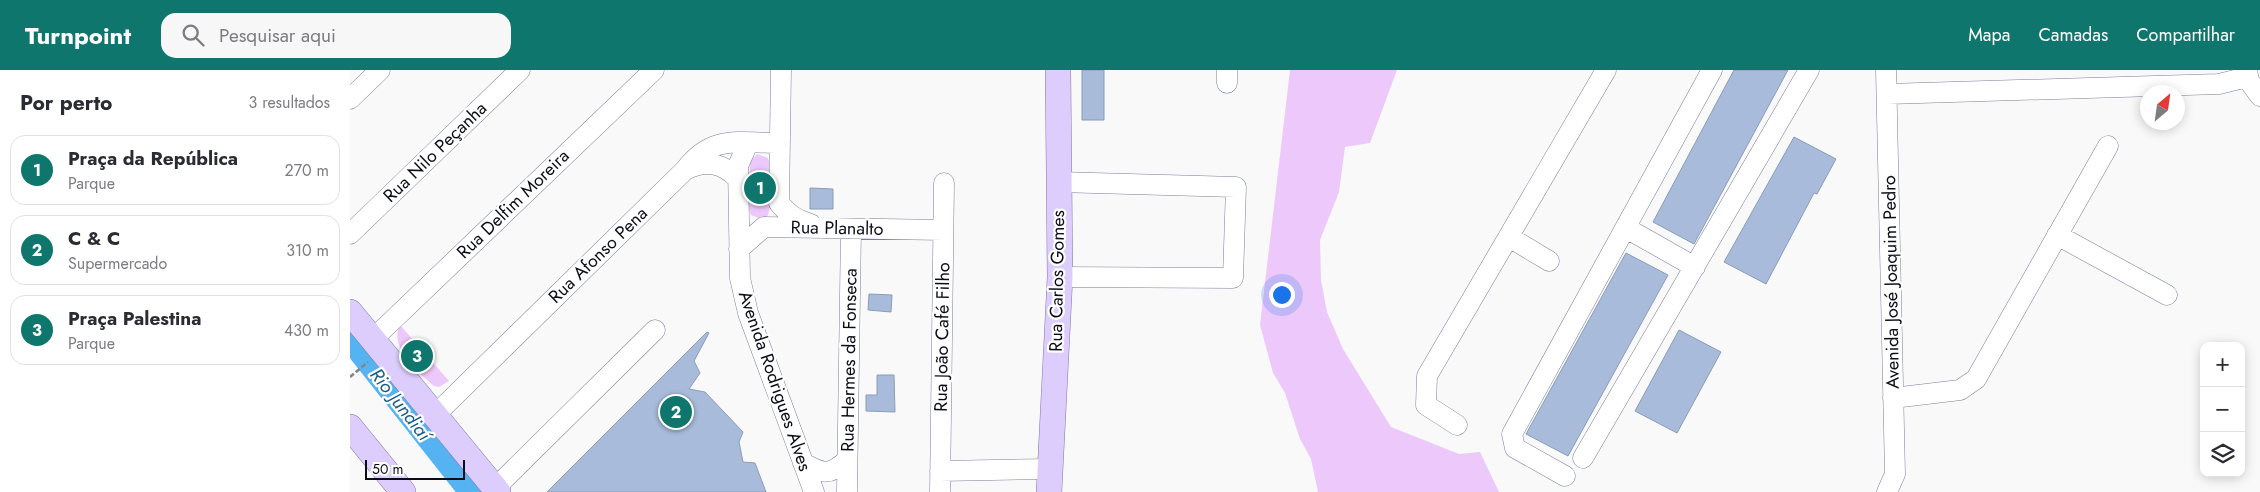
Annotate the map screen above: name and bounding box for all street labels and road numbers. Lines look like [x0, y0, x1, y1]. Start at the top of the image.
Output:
street label: Rua Nilo Peçanha [377, 96, 493, 208]
street label: Rua Delfim Moreira [451, 143, 575, 265]
street label: Avenida José Joaquim Pedro [1876, 175, 1906, 389]
street label: Rua Afonso Pena [543, 201, 653, 309]
street label: Rua Carlos Gomes [1043, 210, 1071, 352]
street label: Rua Planalto [790, 214, 884, 242]
street label: Rua João Café Filho [928, 262, 956, 412]
street label: Rua Hermes da Fonseca [834, 268, 864, 452]
street label: Avenida Rodrigues Alves [732, 287, 818, 475]

